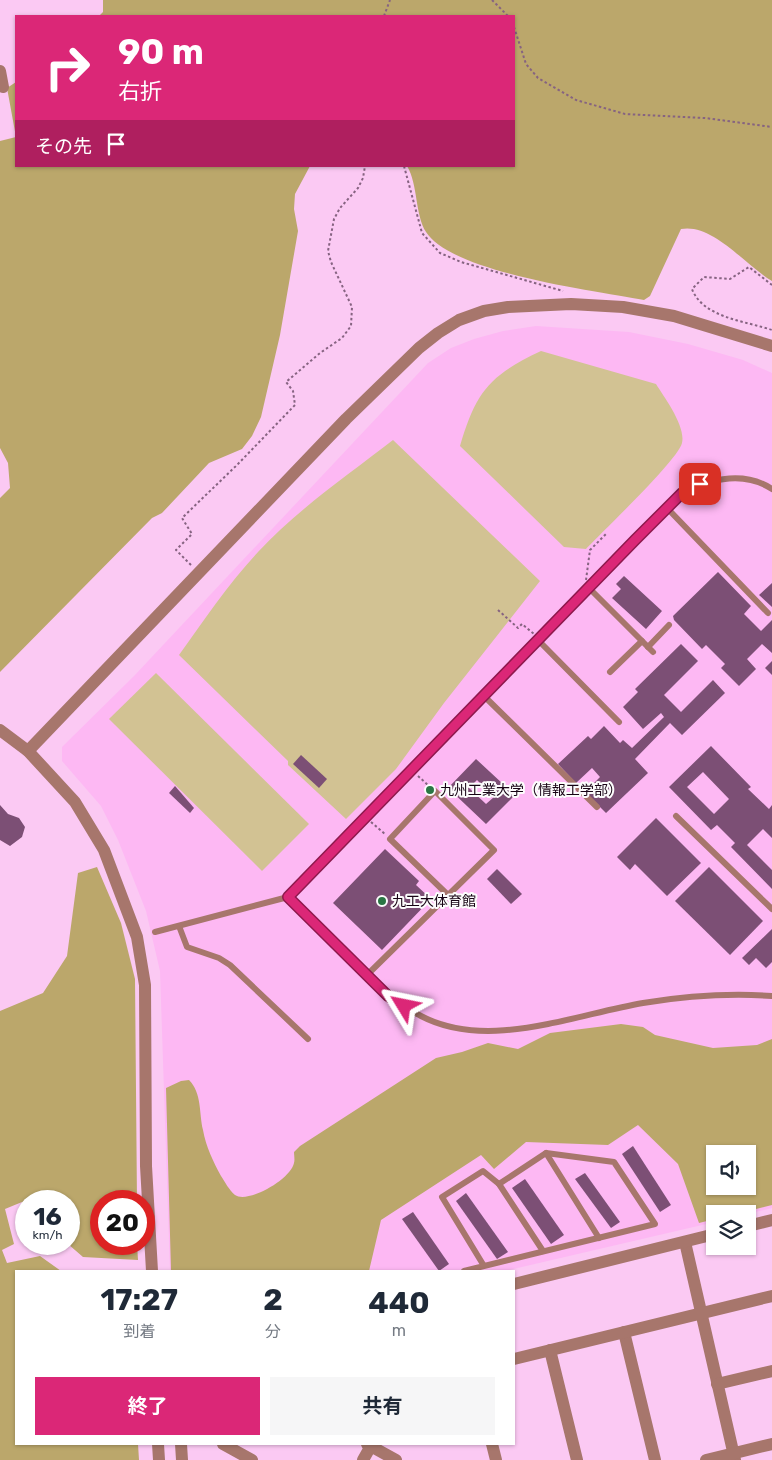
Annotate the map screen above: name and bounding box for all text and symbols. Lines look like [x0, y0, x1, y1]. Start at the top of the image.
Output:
text: 90 m [118, 31, 204, 73]
icon: right [35, 35, 100, 100]
text: 右折 [118, 78, 162, 105]
icon: arrive [102, 130, 130, 158]
text: その先 [35, 135, 92, 158]
pin [679, 463, 721, 505]
icon: arrive [686, 470, 714, 498]
place label: 九州工業大学（情報工学部） [440, 782, 622, 799]
marker: 九州工業大学（情報工学部） [424, 784, 436, 796]
place label: 九工大体育館 [392, 893, 476, 910]
marker: 九工大体育館 [376, 895, 388, 907]
position arrow [377, 979, 429, 1031]
map controls [706, 1145, 756, 1255]
button: sound [706, 1145, 756, 1195]
speed limit sign: 20 [90, 1190, 155, 1255]
text: 16 [33, 1202, 62, 1231]
button: layers [706, 1205, 756, 1255]
text: km/h [33, 1228, 62, 1242]
text: 17:27 [100, 1282, 178, 1318]
text: 2 [263, 1282, 283, 1318]
text: 440 [368, 1285, 430, 1321]
text: m [392, 1321, 406, 1340]
text: 到着 [123, 1322, 155, 1341]
text: 分 [265, 1322, 281, 1341]
button: 終了 [35, 1377, 260, 1435]
button: 共有 [270, 1377, 495, 1435]

